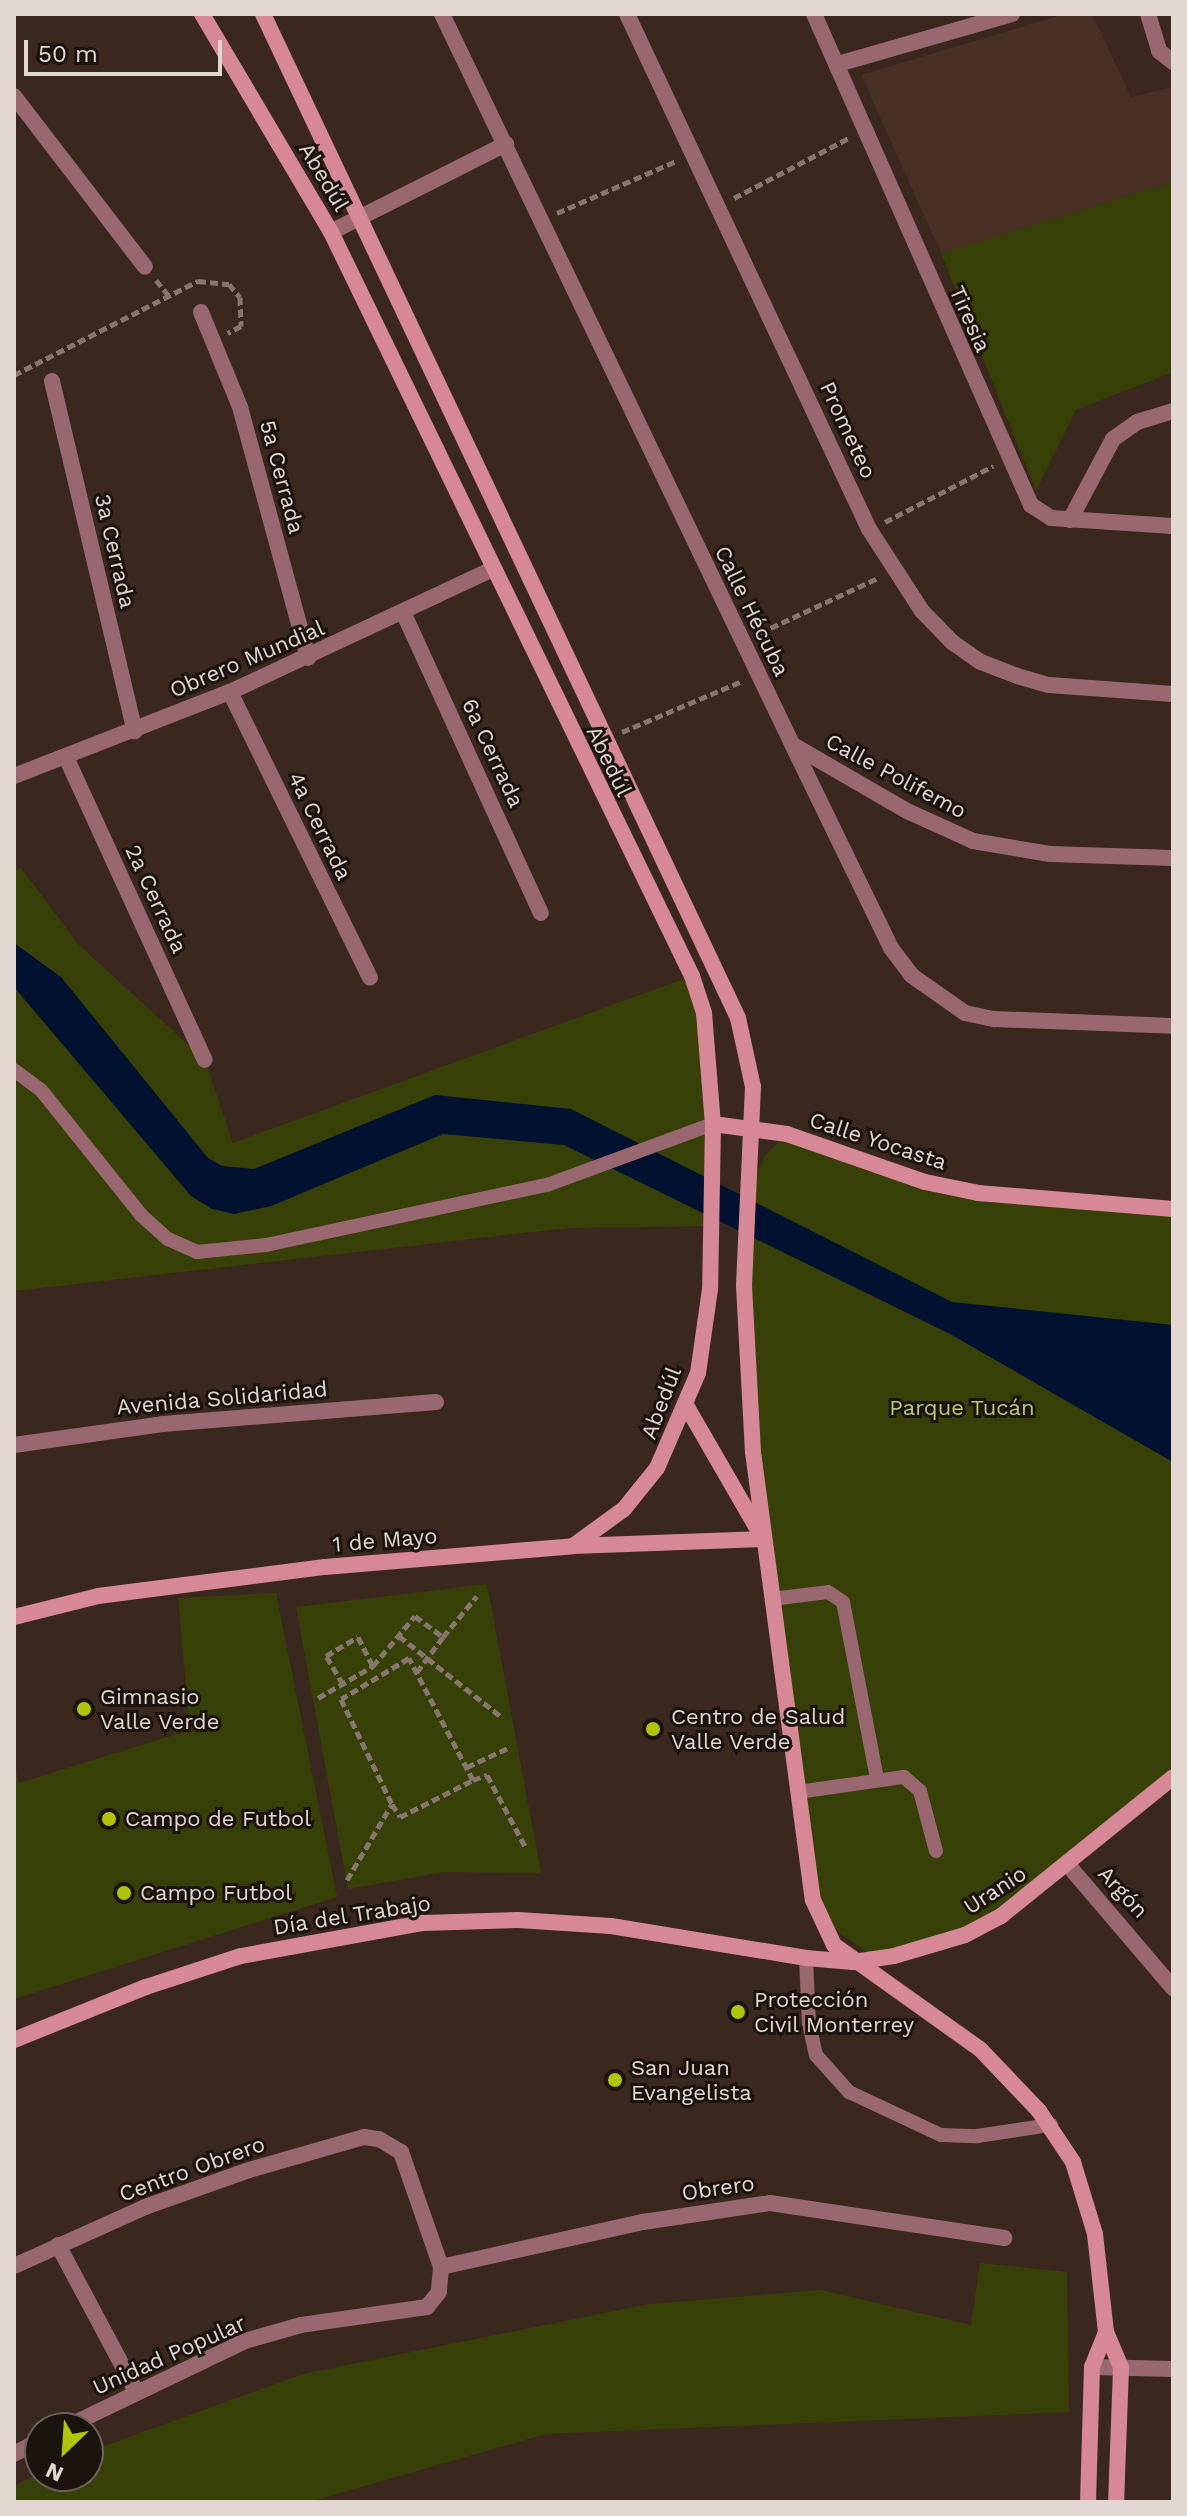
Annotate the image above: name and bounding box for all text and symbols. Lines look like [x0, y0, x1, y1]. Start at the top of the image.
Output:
scale bar [28, 24, 226, 74]
text: 50 m [38, 40, 98, 68]
street label: Abedúl [293, 138, 355, 216]
street label: Tiresia [944, 282, 996, 356]
street label: Prometeo [814, 377, 882, 483]
street label: 5a Cerrada [254, 417, 310, 537]
street label: 3a Cerrada [89, 491, 141, 611]
street label: Calle Hécuba [709, 541, 795, 681]
street label: Obrero Mundial [166, 615, 328, 703]
street label: 6a Cerrada [456, 694, 530, 812]
street label: Abedúl [581, 721, 637, 801]
street label: Calle Polifemo [821, 728, 971, 824]
street label: 4a Cerrada [282, 767, 358, 885]
street label: 2a Cerrada [119, 840, 193, 958]
street label: Calle Yocasta [806, 1106, 950, 1176]
street label: Abedúl [635, 1363, 687, 1443]
street label: Avenida Solidaridad [115, 1376, 329, 1420]
park label: Parque Tucán [889, 1395, 1035, 1421]
street label: 1 de Mayo [332, 1522, 438, 1558]
place label: Gimnasio Valle Verde [100, 1683, 220, 1734]
marker: Gimnasio Valle Verde [75, 1700, 93, 1718]
place label: Centro de Salud Valle Verde [671, 1703, 845, 1754]
marker: Centro de Salud Valle Verde [642, 1718, 664, 1740]
place label: Campo de Futbol [125, 1806, 311, 1832]
marker: Campo de Futbol [100, 1810, 118, 1828]
street label: Uranio [959, 1860, 1031, 1920]
street label: Argón [1092, 1861, 1154, 1923]
place label: Campo Futbol [140, 1880, 292, 1906]
marker: Campo Futbol [115, 1884, 133, 1902]
street label: Día del Trabajo [271, 1889, 433, 1941]
place label: Protección Civil Monterrey [754, 1986, 915, 2038]
marker: Protección Civil Monterrey [729, 2003, 747, 2021]
place label: San Juan Evangelista [631, 2054, 752, 2106]
marker: San Juan Evangelista [606, 2071, 624, 2089]
street label: Centro Obrero [116, 2130, 268, 2208]
street label: Obrero [680, 2170, 756, 2206]
street label: Unidad Popular [89, 2310, 249, 2400]
north arrow [24, 2412, 104, 2492]
text: N [42, 2458, 67, 2487]

